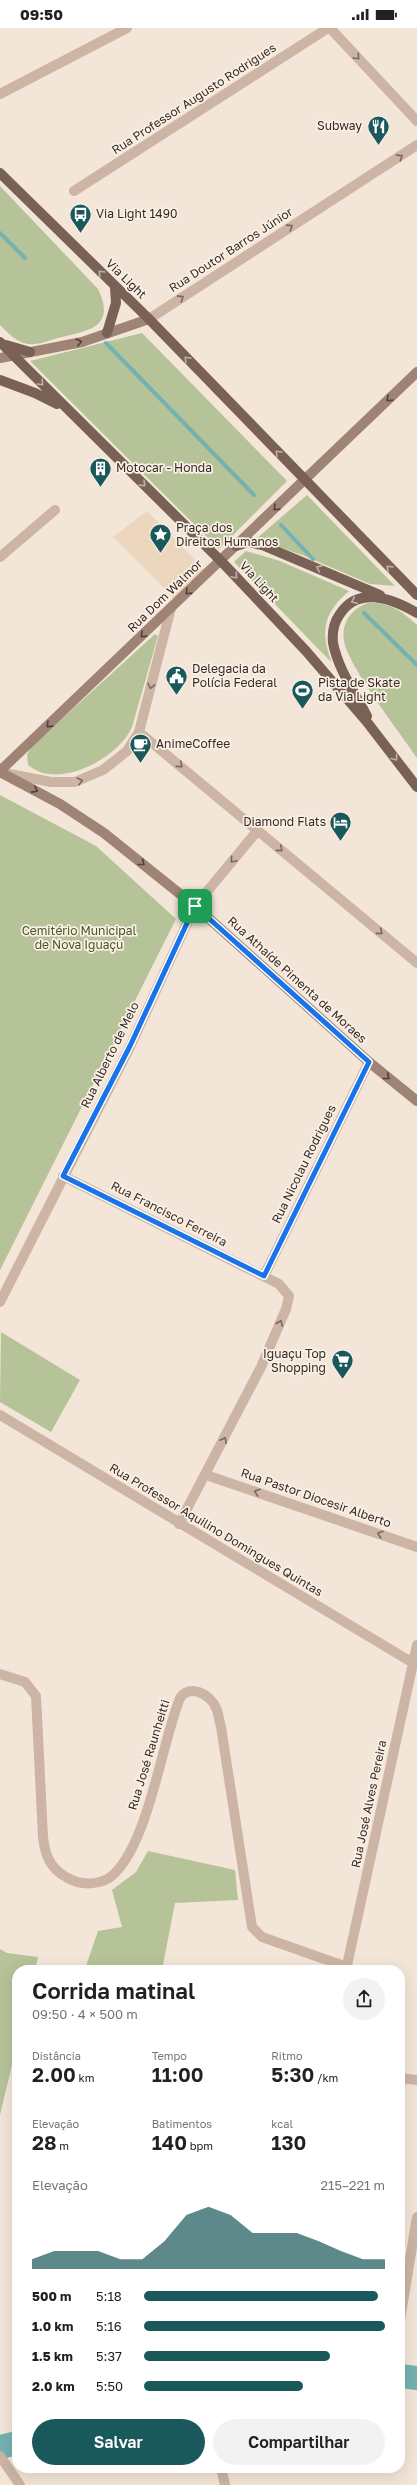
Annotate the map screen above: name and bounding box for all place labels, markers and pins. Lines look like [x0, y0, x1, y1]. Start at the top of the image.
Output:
restaurant icon: Subway [365, 113, 391, 146]
place label: Subway [317, 118, 362, 133]
bus stop icon: Via Light 1490 [67, 201, 93, 234]
place label: Via Light 1490 [96, 206, 177, 221]
building icon: Motocar - Honda [88, 455, 114, 488]
place label: Motocar - Honda [116, 460, 212, 475]
place label: Praça dos Direitos Humanos [176, 520, 278, 549]
place icon: Praça dos Direitos Humanos [148, 522, 174, 555]
place label: Delegacia da Polícia Federal [192, 661, 277, 690]
public building icon: Delegacia da Polícia Federal [163, 663, 189, 696]
place label: Pista de Skate da Via Light [318, 675, 400, 704]
sports icon: Pista de Skate da Via Light [290, 677, 316, 710]
cafe icon: AnimeCoffee [128, 731, 154, 764]
place label: AnimeCoffee [156, 736, 230, 751]
hotel icon: Diamond Flats [328, 809, 354, 842]
place label: Diamond Flats [243, 814, 326, 829]
pin [178, 889, 212, 923]
place label: Iguaçu Top Shopping [263, 1346, 326, 1375]
supermarket icon: Iguaçu Top Shopping [329, 1348, 355, 1381]

